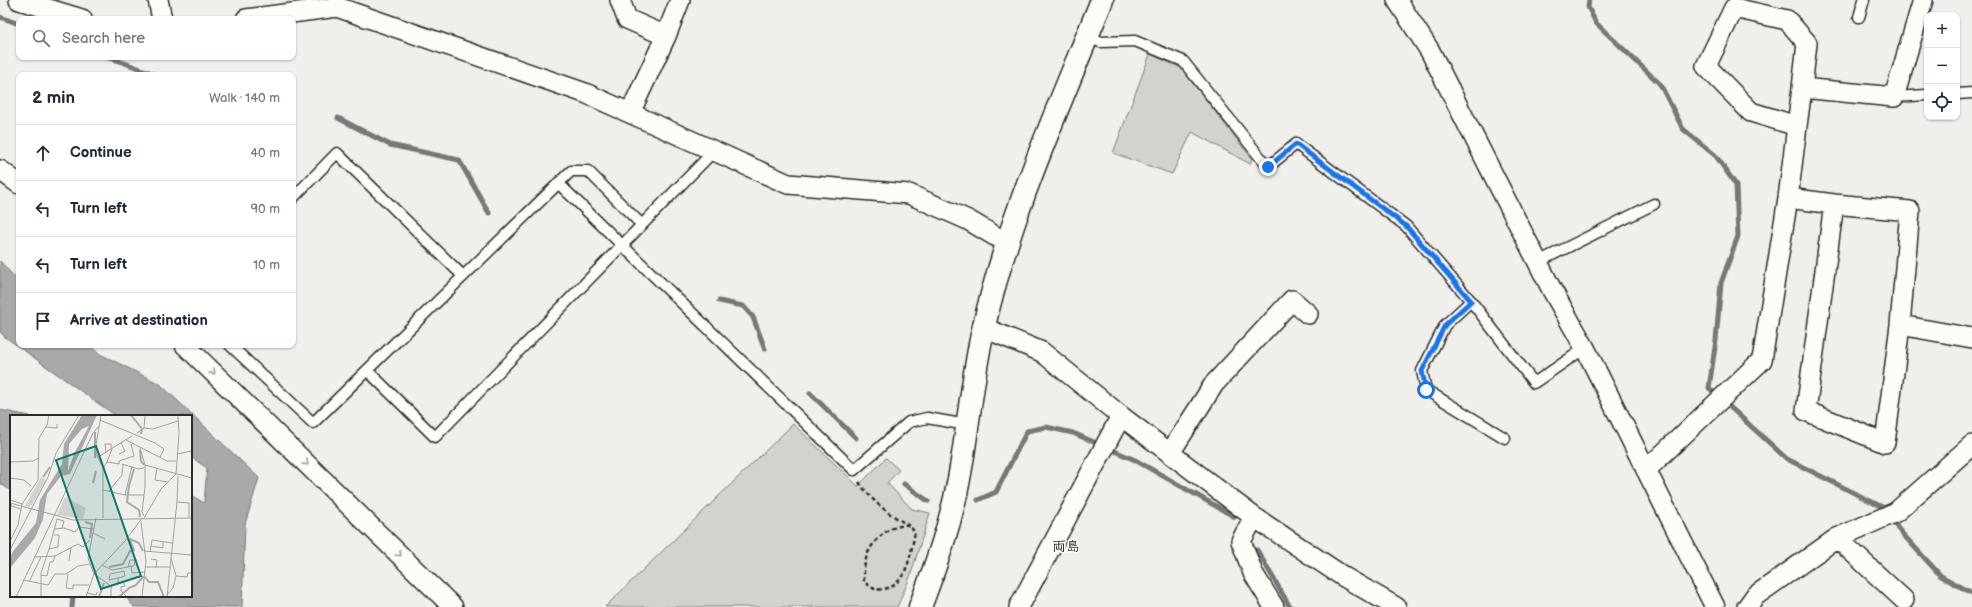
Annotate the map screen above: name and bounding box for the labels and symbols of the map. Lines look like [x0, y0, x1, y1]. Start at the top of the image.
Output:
route end [1259, 158, 1277, 176]
one-way arrow [208, 367, 216, 375]
route start [1417, 381, 1435, 399]
inset map [10, 415, 192, 597]
one-way arrow [301, 458, 309, 466]
district label: 両島 [1052, 538, 1080, 555]
one-way arrow [394, 549, 402, 557]

